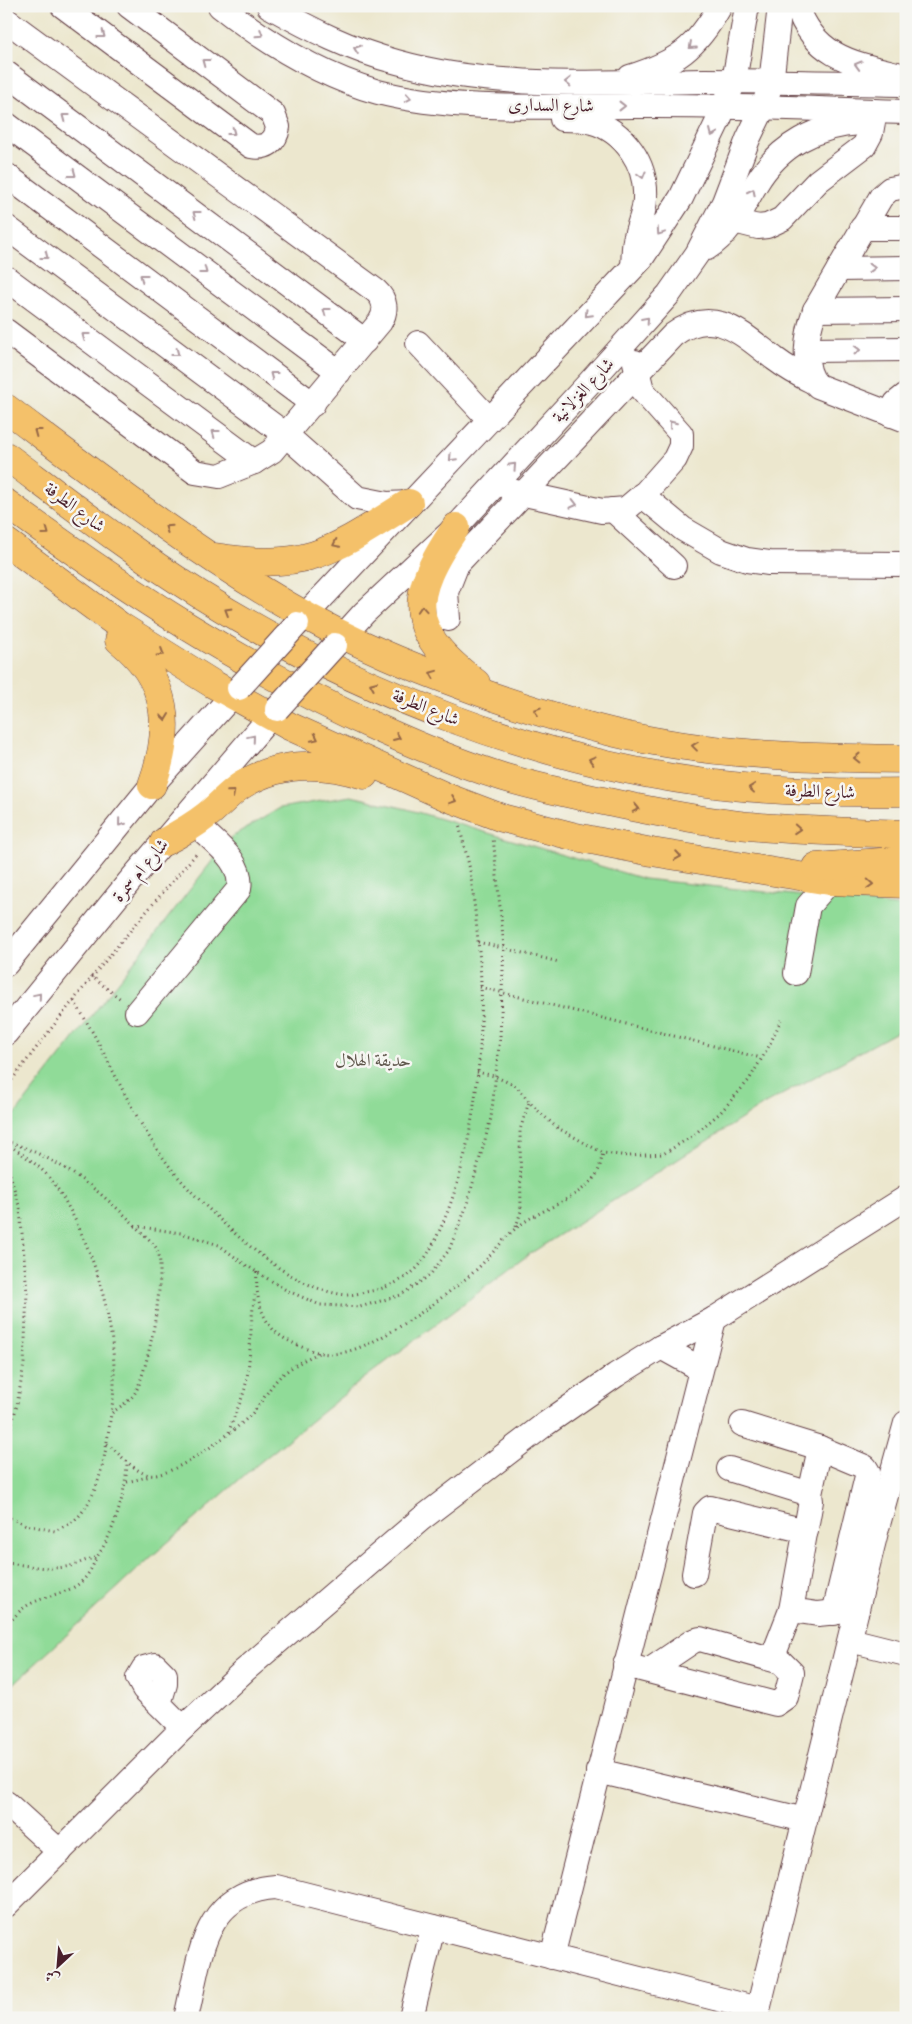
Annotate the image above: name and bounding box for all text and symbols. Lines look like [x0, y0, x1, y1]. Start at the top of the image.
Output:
one-way arrow [254, 28, 263, 37]
one-way arrow [96, 30, 105, 38]
one-way arrow [688, 40, 697, 49]
one-way arrow [353, 45, 361, 55]
one-way arrow [201, 59, 210, 69]
one-way arrow [855, 60, 863, 70]
one-way arrow [564, 77, 572, 87]
one-way arrow [403, 92, 412, 102]
street label: شارع السدارى [508, 93, 594, 121]
one-way arrow [619, 101, 627, 111]
one-way arrow [61, 114, 71, 123]
one-way arrow [226, 127, 235, 135]
one-way arrow [709, 128, 720, 137]
one-way arrow [67, 168, 76, 176]
one-way arrow [637, 171, 647, 179]
one-way arrow [746, 188, 756, 197]
one-way arrow [193, 212, 202, 220]
one-way arrow [657, 226, 666, 235]
one-way arrow [39, 250, 48, 258]
one-way arrow [869, 263, 877, 274]
one-way arrow [198, 265, 208, 274]
one-way arrow [140, 275, 149, 283]
one-way arrow [323, 309, 332, 317]
one-way arrow [585, 309, 594, 318]
one-way arrow [640, 317, 649, 326]
one-way arrow [81, 333, 91, 342]
one-way arrow [854, 345, 861, 355]
one-way arrow [170, 347, 180, 356]
street label: شارع الغزلانية [547, 353, 622, 430]
one-way arrow [270, 371, 279, 381]
one-way arrow [670, 421, 678, 430]
one-way arrow [34, 429, 43, 437]
one-way arrow [211, 430, 221, 439]
one-way arrow [449, 452, 458, 461]
one-way arrow [507, 462, 516, 471]
street label: شارع الطرفة [38, 477, 110, 540]
one-way arrow [569, 499, 577, 509]
one-way arrow [164, 525, 174, 534]
one-way arrow [40, 526, 50, 535]
one-way arrow [332, 538, 341, 549]
one-way arrow [417, 605, 428, 613]
one-way arrow [224, 608, 233, 618]
one-way arrow [155, 647, 164, 657]
one-way arrow [429, 670, 438, 681]
one-way arrow [369, 681, 378, 691]
street label: شارع الطرفة [388, 684, 463, 734]
one-way arrow [533, 707, 541, 717]
one-way arrow [159, 713, 170, 721]
one-way arrow [392, 730, 401, 741]
one-way arrow [309, 732, 318, 742]
one-way arrow [247, 735, 255, 744]
one-way arrow [691, 741, 699, 752]
one-way arrow [853, 753, 860, 763]
one-way arrow [588, 755, 597, 766]
street label: شارع الطرفة [784, 779, 856, 807]
one-way arrow [748, 783, 756, 794]
one-way arrow [227, 790, 236, 799]
one-way arrow [448, 794, 457, 804]
one-way arrow [631, 802, 640, 812]
one-way arrow [119, 817, 127, 826]
one-way arrow [793, 823, 801, 834]
street label: شارع ام سمرة [107, 834, 177, 909]
one-way arrow [674, 850, 682, 860]
one-way arrow [866, 878, 874, 889]
one-way arrow [32, 992, 41, 1001]
park label: حديقة الهلال [335, 1049, 411, 1072]
north arrow [32, 1942, 82, 1992]
text: ش [42, 1967, 62, 1988]

